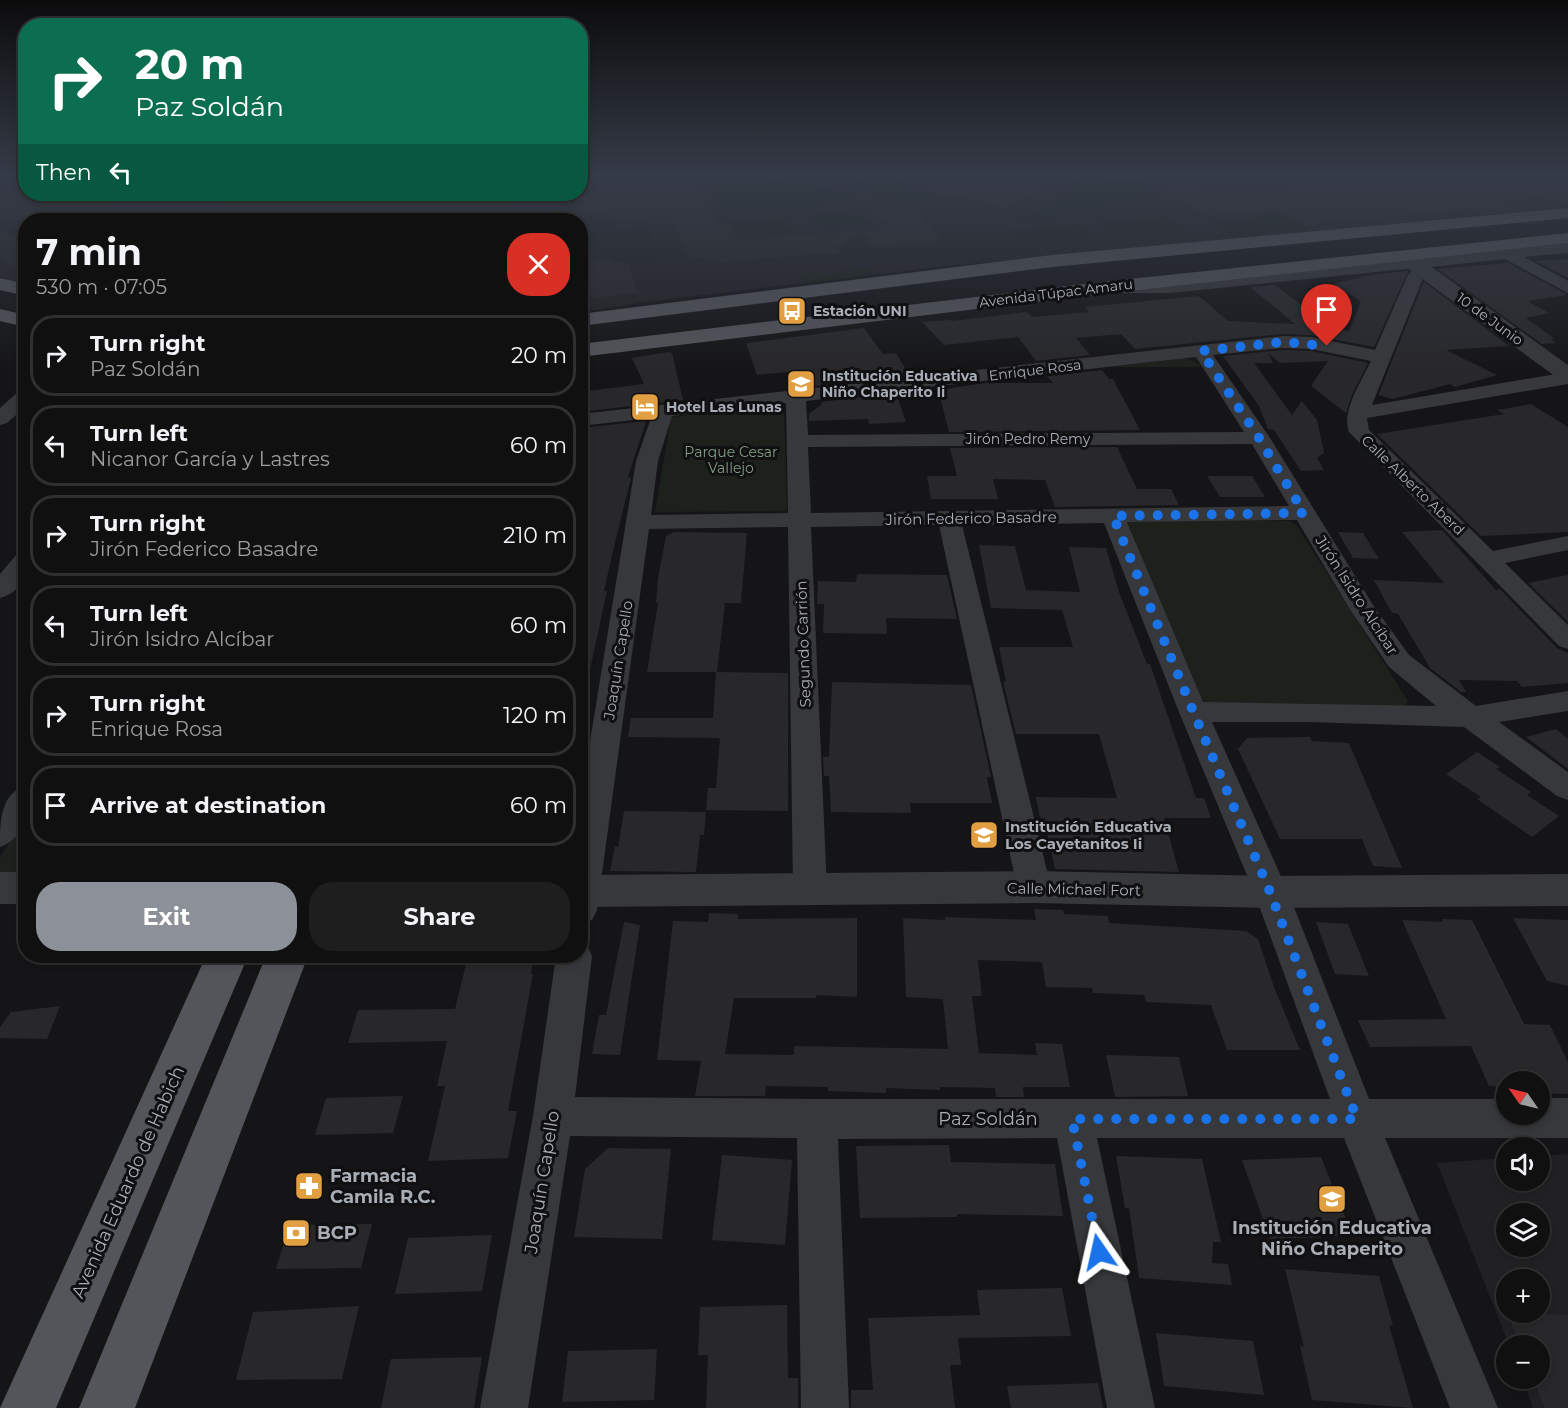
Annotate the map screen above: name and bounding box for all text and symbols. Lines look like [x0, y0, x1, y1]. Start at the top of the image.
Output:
text: 20 m [135, 38, 244, 90]
icon: right [36, 42, 114, 120]
text: Paz Soldán [135, 90, 284, 123]
icon: left [104, 156, 137, 189]
text: Then [36, 159, 92, 186]
text: 7 min [36, 230, 142, 274]
button: close [507, 233, 570, 296]
text: 530 m · 07:05 [36, 275, 167, 299]
street label: Avenida Túpac Amaru [978, 275, 1134, 311]
pin [1301, 284, 1352, 346]
street label: 10 de Junio [1453, 289, 1527, 349]
icon: arrive [1310, 293, 1343, 326]
bus stop icon: Estación UNI [776, 295, 808, 327]
place label: Estación UNI [813, 302, 907, 320]
text: Turn right [90, 330, 205, 357]
icon: right [39, 339, 72, 372]
text: 20 m [511, 342, 567, 369]
street label: Enrique Rosa [988, 355, 1082, 385]
text: Paz Soldán [90, 357, 200, 381]
place label: Institución Educativa Niño Chaperito Ii [822, 367, 978, 401]
school or university icon: Institución Educativa Niño Chaperito Ii [785, 368, 817, 400]
hotel icon: Hotel Las Lunas [629, 391, 661, 423]
place label: Hotel Las Lunas [666, 398, 782, 416]
text: Turn left [90, 420, 188, 447]
icon: left [39, 429, 72, 462]
street label: Jirón Pedro Remy [965, 430, 1091, 448]
street label: Calle Alberto Aberd [1358, 431, 1468, 539]
text: 60 m [510, 432, 567, 459]
park label: Parque Cesar Vallejo [684, 443, 778, 477]
text: Nicanor García y Lastres [90, 447, 330, 471]
street label: Jirón Federico Basadre [884, 507, 1057, 529]
text: Turn right [90, 510, 205, 537]
icon: right [39, 519, 72, 552]
text: 210 m [503, 522, 567, 549]
street label: Jirón Isidro Alcíbar [1311, 531, 1403, 658]
text: Jirón Federico Basadre [90, 537, 318, 561]
street label: Segundo Carrión [791, 580, 815, 708]
street label: Joaquín Capello [599, 599, 637, 722]
text: Turn left [90, 600, 188, 627]
icon: left [39, 609, 72, 642]
text: 60 m [510, 612, 567, 639]
text: Jirón Isidro Alcíbar [90, 627, 274, 651]
text: Turn right [90, 690, 205, 717]
icon: right [39, 699, 72, 732]
text: 120 m [503, 702, 567, 729]
text: Enrique Rosa [90, 717, 223, 741]
icon: arrive [39, 789, 72, 822]
text: Arrive at destination [90, 792, 326, 819]
text: 60 m [510, 792, 567, 819]
place label: Institución Educativa Los Cayetanitos Ii [1005, 817, 1172, 853]
school or university icon: Institución Educativa Los Cayetanitos Ii [968, 819, 1000, 851]
street label: Calle Michael Fort [1007, 878, 1141, 900]
button: Exit [36, 882, 297, 951]
button: Share [309, 882, 570, 951]
street label: Avenida Eduardo de Habich [67, 1063, 189, 1301]
north arrow [1496, 1071, 1550, 1125]
map controls [1496, 1071, 1550, 1389]
street label: Paz Soldán [938, 1108, 1038, 1130]
street label: Joaquín Capello [520, 1109, 564, 1256]
button: sound [1496, 1137, 1550, 1191]
place label: Farmacia Camila R.C. [330, 1165, 436, 1208]
pharmacy icon: Farmacia Camila R.C. [293, 1170, 325, 1202]
school or university icon: Institución Educativa Niño Chaperito [1316, 1183, 1348, 1215]
button: layers [1496, 1203, 1550, 1257]
bank icon: BCP [280, 1217, 312, 1249]
place label: Institución Educativa Niño Chaperito [1232, 1217, 1432, 1260]
position arrow [1067, 1220, 1131, 1284]
place label: BCP [317, 1222, 357, 1244]
button: + [1496, 1269, 1550, 1323]
button: − [1496, 1335, 1550, 1389]

